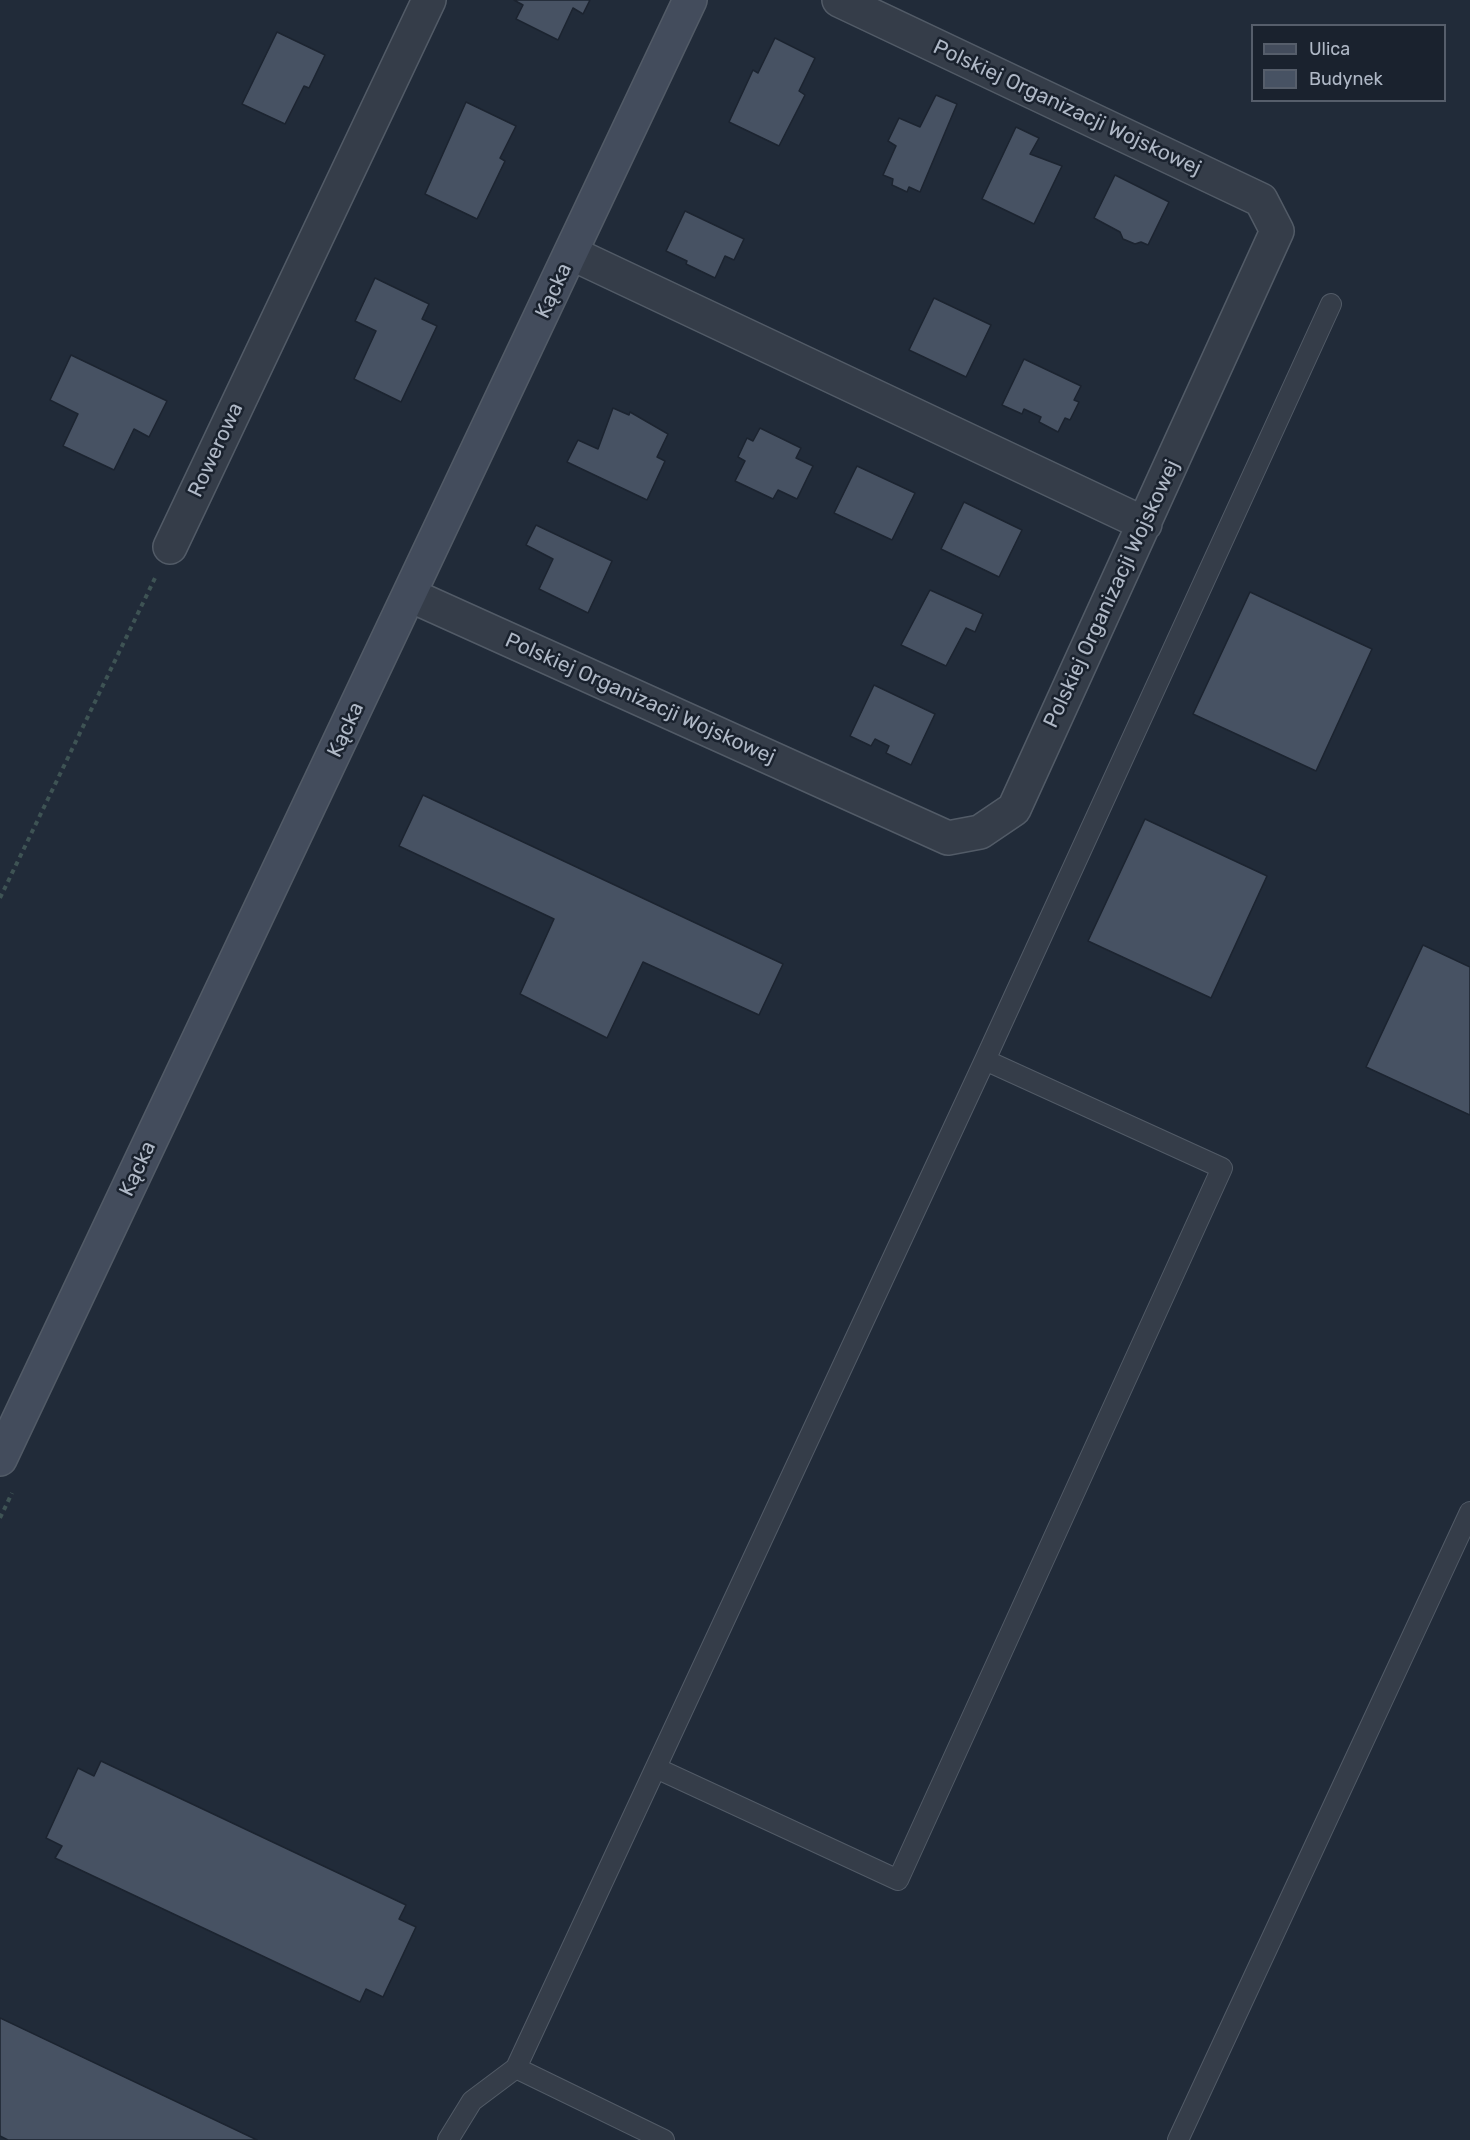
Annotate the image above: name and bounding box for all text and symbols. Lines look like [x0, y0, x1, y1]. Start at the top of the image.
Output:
legend [1251, 24, 1446, 102]
street label: Polskiej Organizacji Wojskowej [929, 35, 1205, 181]
text: Ulica [1309, 38, 1350, 60]
text: Budynek [1309, 68, 1383, 90]
street label: Kącka [530, 259, 578, 323]
street label: Rowerowa [183, 399, 249, 501]
street label: Polskiej Organizacji Wojskowej [1039, 456, 1185, 732]
street label: Polskiej Organizacji Wojskowej [501, 628, 779, 770]
street label: Kącka [322, 698, 370, 762]
street label: Kącka [114, 1137, 162, 1201]

